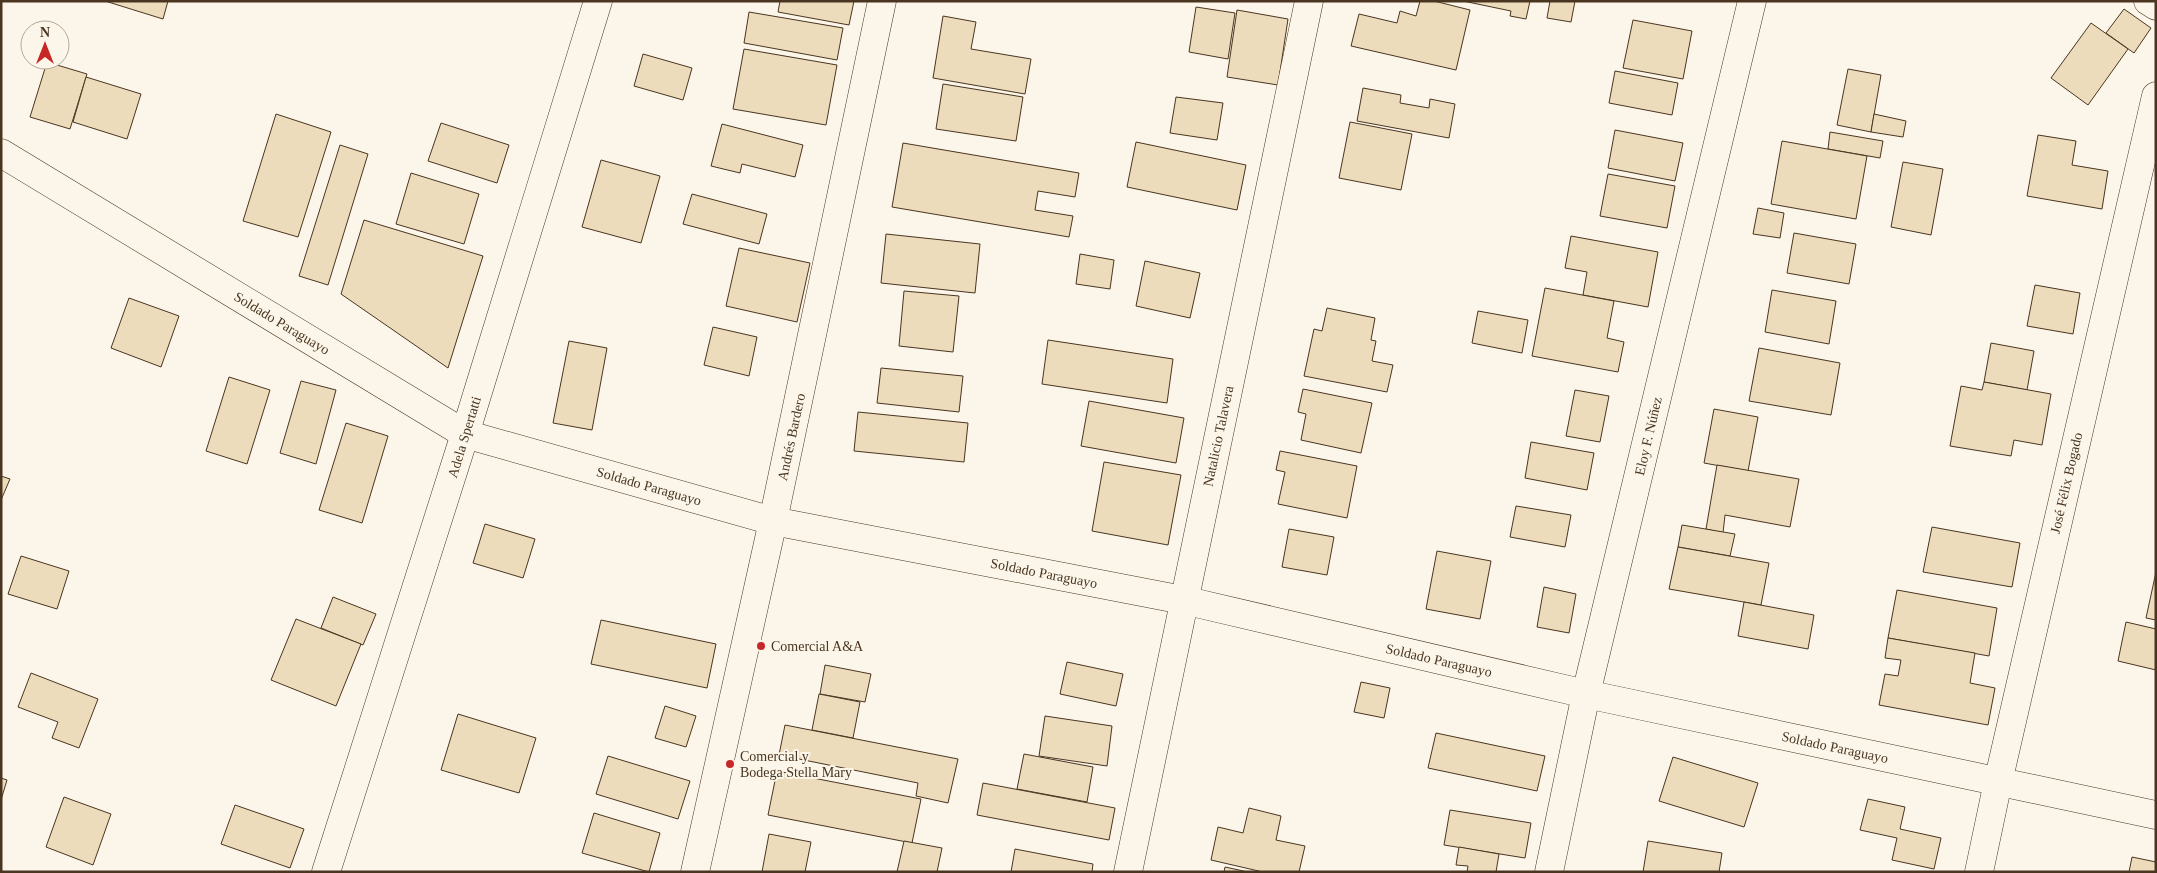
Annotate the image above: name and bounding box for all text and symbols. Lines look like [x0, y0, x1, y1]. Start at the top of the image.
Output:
north arrow [20, 20, 70, 70]
text: N [40, 25, 50, 40]
street label: Soldado Paraguayo [231, 289, 332, 358]
street label: Natalicio Talavera [1200, 384, 1237, 488]
street label: Andrés Bardero [775, 392, 808, 482]
street label: Adela Spertatti [445, 395, 484, 480]
street label: Eloy F. Núñez [1632, 395, 1665, 477]
street label: José Félix Bogado [2048, 431, 2085, 535]
street label: Soldado Paraguayo [595, 464, 703, 509]
street label: Soldado Paraguayo [989, 556, 1099, 591]
place label: Comercial A&A [771, 639, 864, 654]
marker: Comercial A&A [755, 640, 767, 652]
street label: Soldado Paraguayo [1384, 641, 1493, 680]
street label: Soldado Paraguayo [1780, 729, 1890, 766]
place label: Comercial y Bodega Stella Mary [740, 749, 852, 780]
marker: Comercial y Bodega Stella Mary [724, 758, 736, 770]

